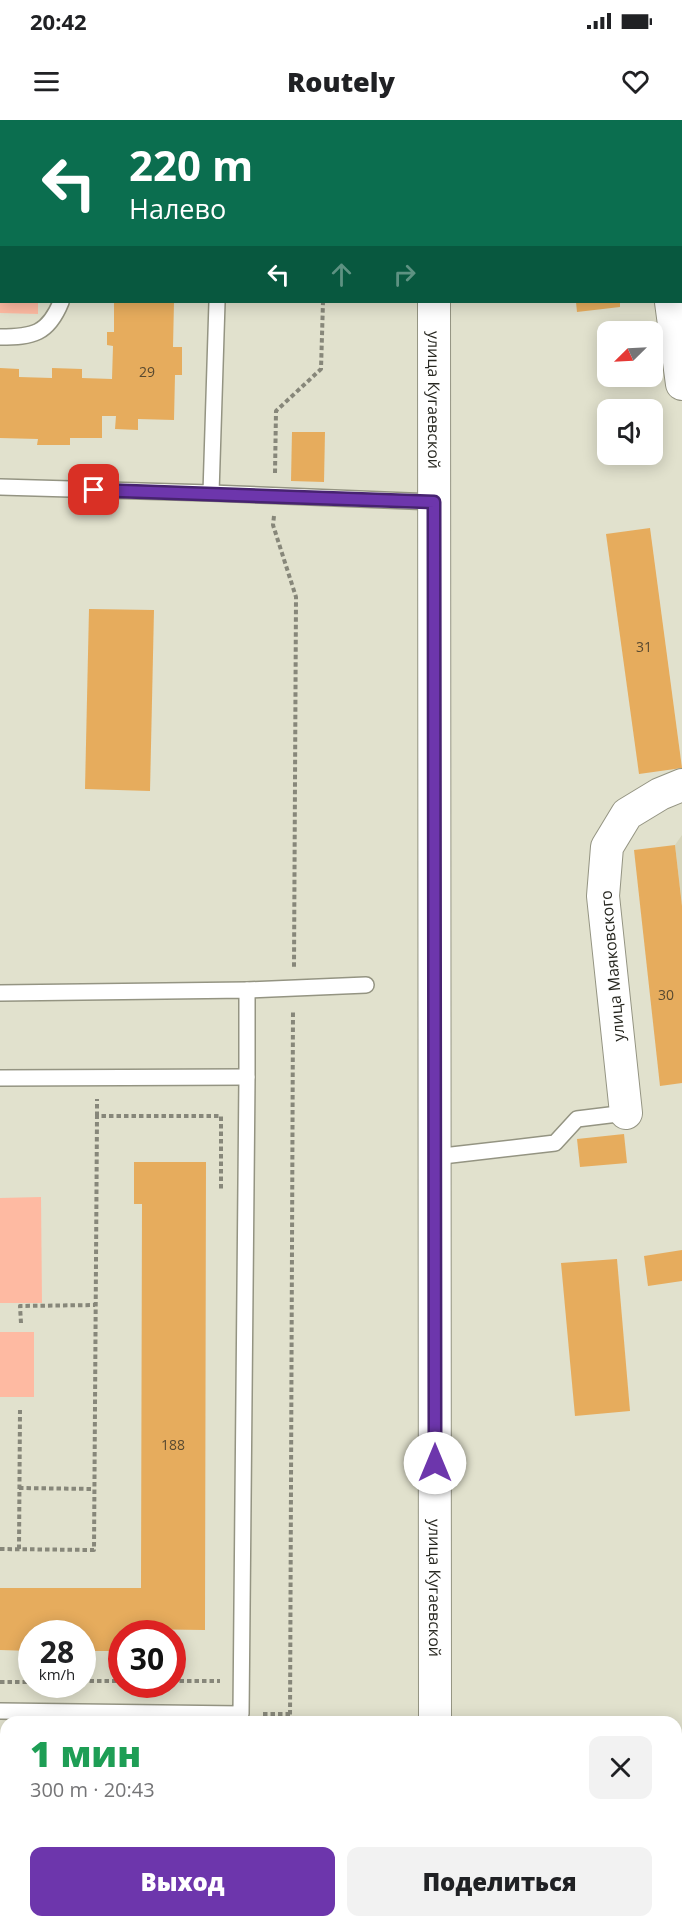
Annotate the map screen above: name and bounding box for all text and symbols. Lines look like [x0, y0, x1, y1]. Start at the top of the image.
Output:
text: 20:42 [30, 6, 87, 36]
text: Routely [287, 63, 395, 100]
icon: menu [30, 65, 63, 98]
icon: heart [619, 65, 652, 98]
text: 220 m [129, 136, 253, 193]
icon: left [30, 144, 108, 222]
text: Налево [129, 190, 226, 227]
icon: left [262, 258, 295, 291]
icon: ahead [325, 258, 358, 291]
icon: right [388, 258, 421, 291]
north arrow [597, 321, 663, 387]
map controls [597, 321, 663, 465]
street label: улица Кугаевской [423, 331, 445, 469]
house number: 29 [139, 362, 155, 381]
button: sound [597, 399, 663, 465]
pin [68, 464, 119, 515]
icon: arrive [77, 473, 110, 506]
house number: 31 [636, 637, 652, 656]
street label: улица Маяковского [594, 889, 630, 1043]
house number: 30 [658, 985, 674, 1004]
position arrow [403, 1431, 467, 1495]
house number: 188 [161, 1435, 185, 1454]
street label: улица Кугаевской [424, 1519, 446, 1657]
speed limit sign: 30 [108, 1620, 186, 1698]
text: 28 [40, 1631, 74, 1672]
text: km/h [39, 1664, 75, 1684]
text: 1 мин [30, 1729, 141, 1778]
button: close [589, 1736, 652, 1799]
text: 300 m · 20:43 [30, 1776, 155, 1803]
button: Выход [30, 1847, 335, 1916]
button: Поделиться [347, 1847, 652, 1916]

